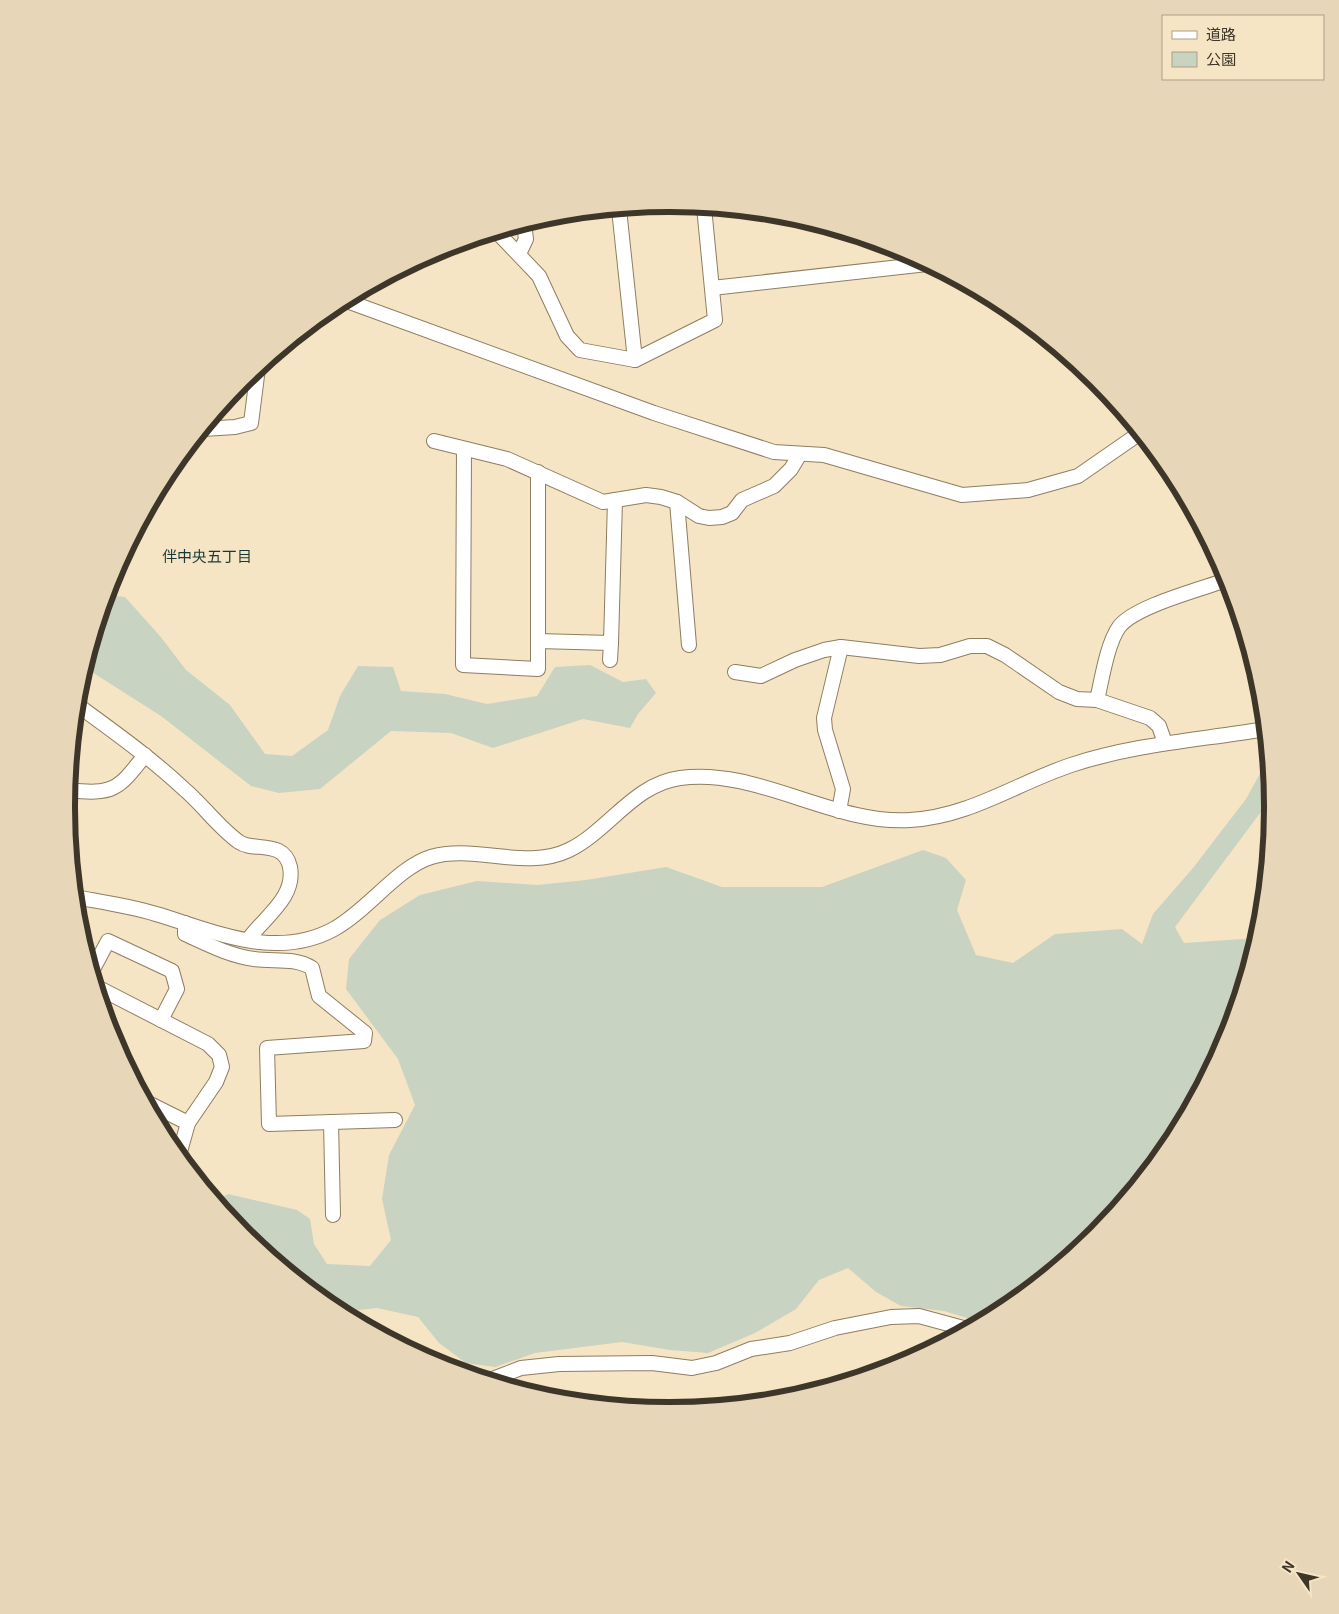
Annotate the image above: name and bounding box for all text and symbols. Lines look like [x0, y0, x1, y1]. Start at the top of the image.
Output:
legend [1162, 15, 1324, 80]
text: 道路 [1206, 23, 1236, 44]
text: 公園 [1206, 48, 1236, 69]
district label: 伴中央五丁目 [162, 545, 252, 566]
north arrow [1274, 1549, 1324, 1599]
text: N [1276, 1556, 1299, 1576]

